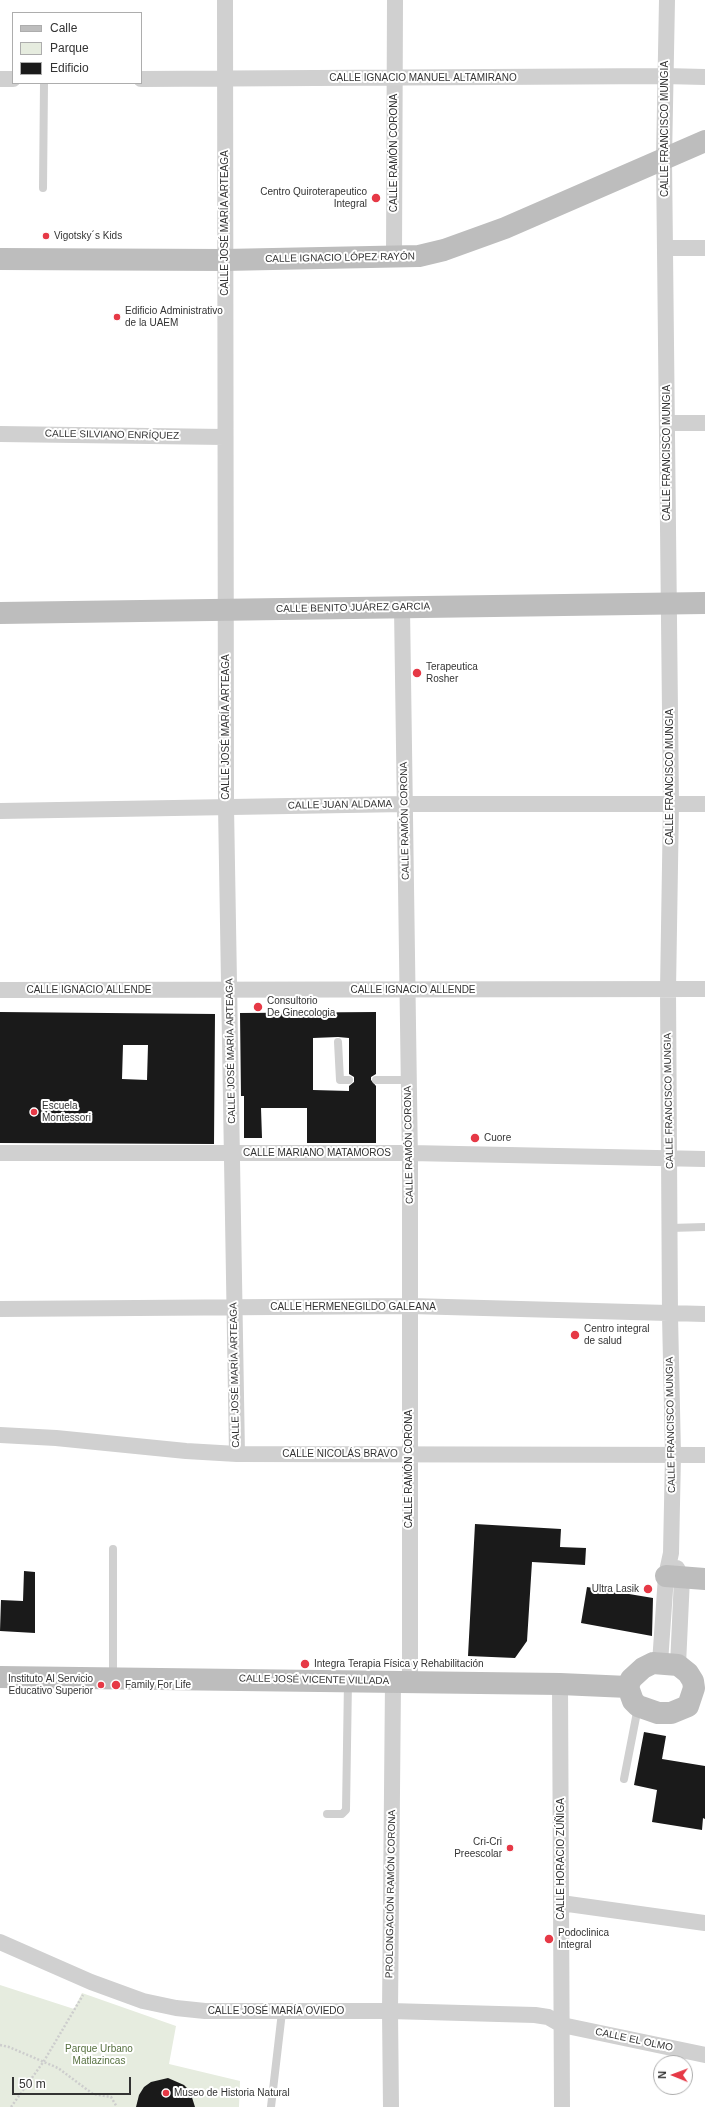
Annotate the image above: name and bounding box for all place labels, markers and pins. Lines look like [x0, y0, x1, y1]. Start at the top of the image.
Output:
place label: Centro Quiroterapeutico Integral [260, 186, 367, 210]
marker: Centro Quiroterapeutico Integral [370, 192, 382, 204]
place label: Vigotsky´s Kids [54, 230, 122, 242]
marker: Vigotsky´s Kids [41, 231, 51, 241]
place label: Edificio Administrativo de la UAEM [125, 305, 223, 328]
marker: Edificio Administrativo de la UAEM [112, 312, 122, 322]
place label: Terapeutica Rosher [426, 661, 478, 684]
marker: Terapeutica Rosher [411, 667, 423, 679]
place label: Consultorio De Ginecologia [267, 995, 335, 1018]
marker: Consultorio De Ginecologia [252, 1001, 264, 1013]
place label: Escuela Montessori [42, 1100, 91, 1124]
marker: Escuela Montessori [29, 1107, 39, 1117]
marker: Cuore [469, 1132, 481, 1144]
place label: Cuore [484, 1132, 511, 1144]
place label: Centro integral de salud [584, 1323, 650, 1346]
marker: Centro integral de salud [569, 1329, 581, 1341]
place label: Ultra Lasik [592, 1583, 639, 1595]
marker: Ultra Lasik [642, 1583, 654, 1595]
marker: Integra Terapia Física y Rehabilitación [299, 1658, 311, 1670]
place label: Integra Terapia Física y Rehabilitación [314, 1658, 484, 1670]
place label: Instituto Al Servicio Educativo Superior [8, 1673, 93, 1696]
marker: Family For Life [110, 1679, 122, 1691]
place label: Family For Life [125, 1679, 191, 1691]
marker: Instituto Al Servicio Educativo Superior [96, 1680, 106, 1690]
place label: Cri-Cri Preescolar [454, 1836, 502, 1860]
marker: Cri-Cri Preescolar [505, 1843, 515, 1853]
place label: Podoclinica Integral [558, 1927, 609, 1950]
marker: Podoclinica Integral [543, 1933, 555, 1945]
place label: Museo de Historia Natural [174, 2087, 290, 2099]
marker: Museo de Historia Natural [161, 2088, 171, 2098]

